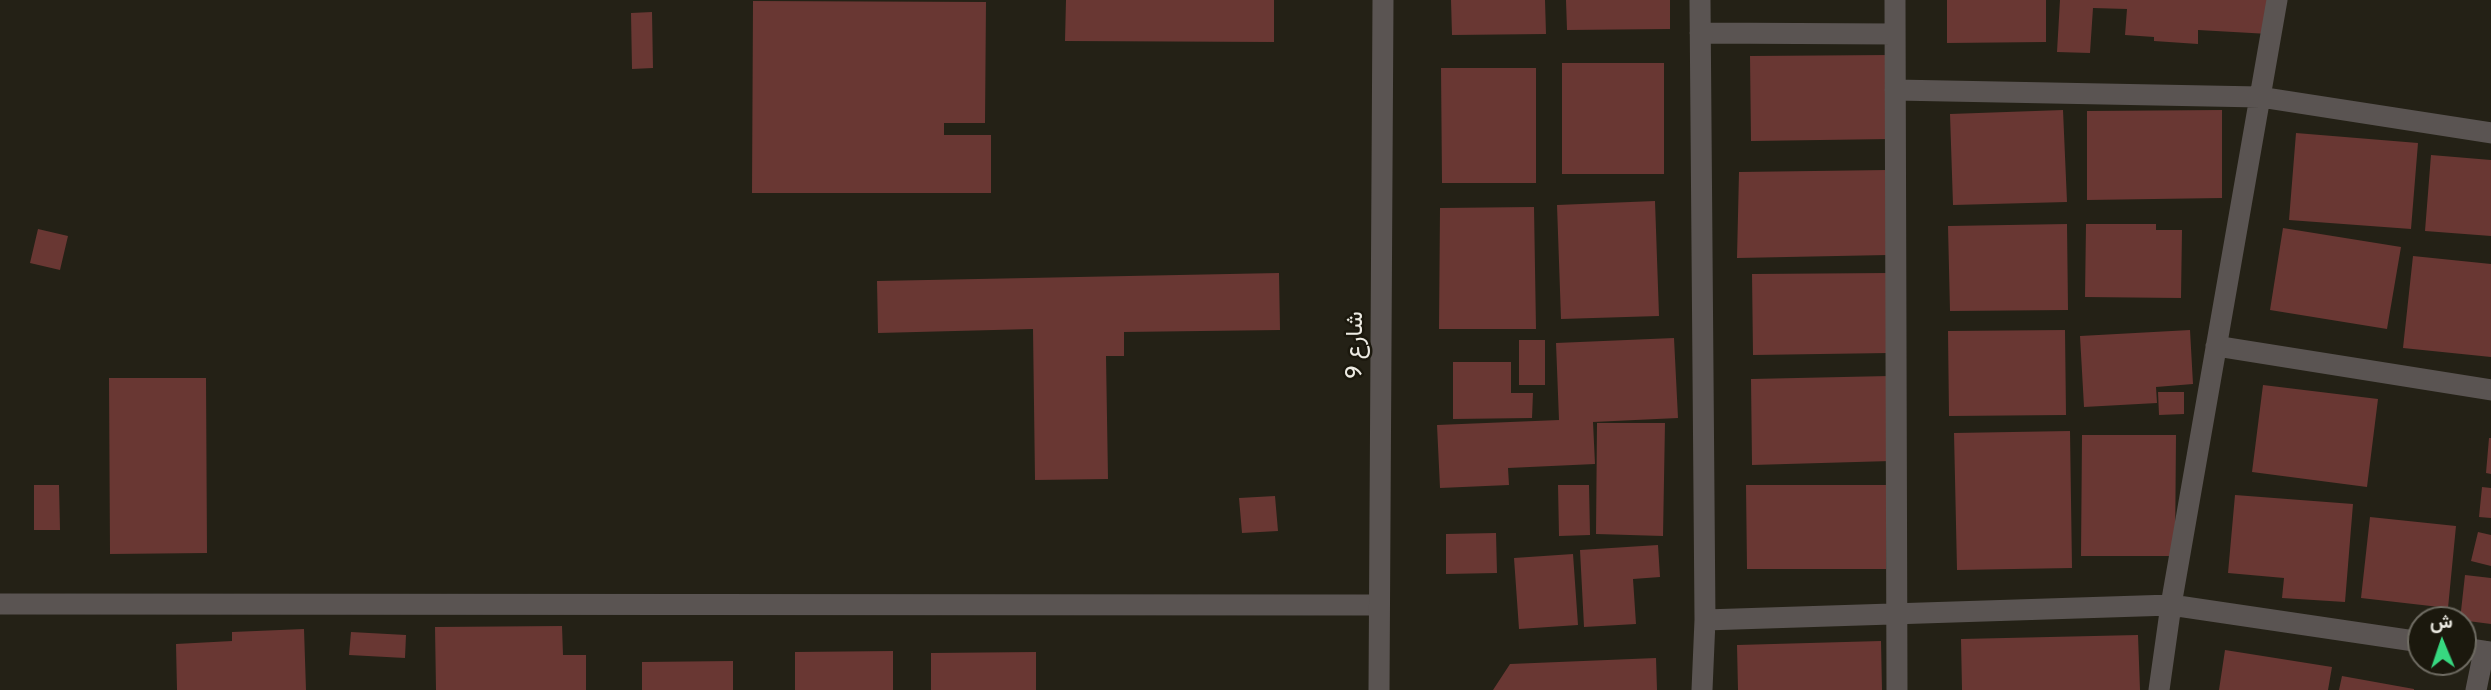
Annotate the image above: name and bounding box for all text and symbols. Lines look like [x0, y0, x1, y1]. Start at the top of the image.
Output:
street label: شارع 9 [1341, 311, 1369, 379]
north arrow [2407, 606, 2477, 676]
text: ش [2430, 610, 2453, 633]

